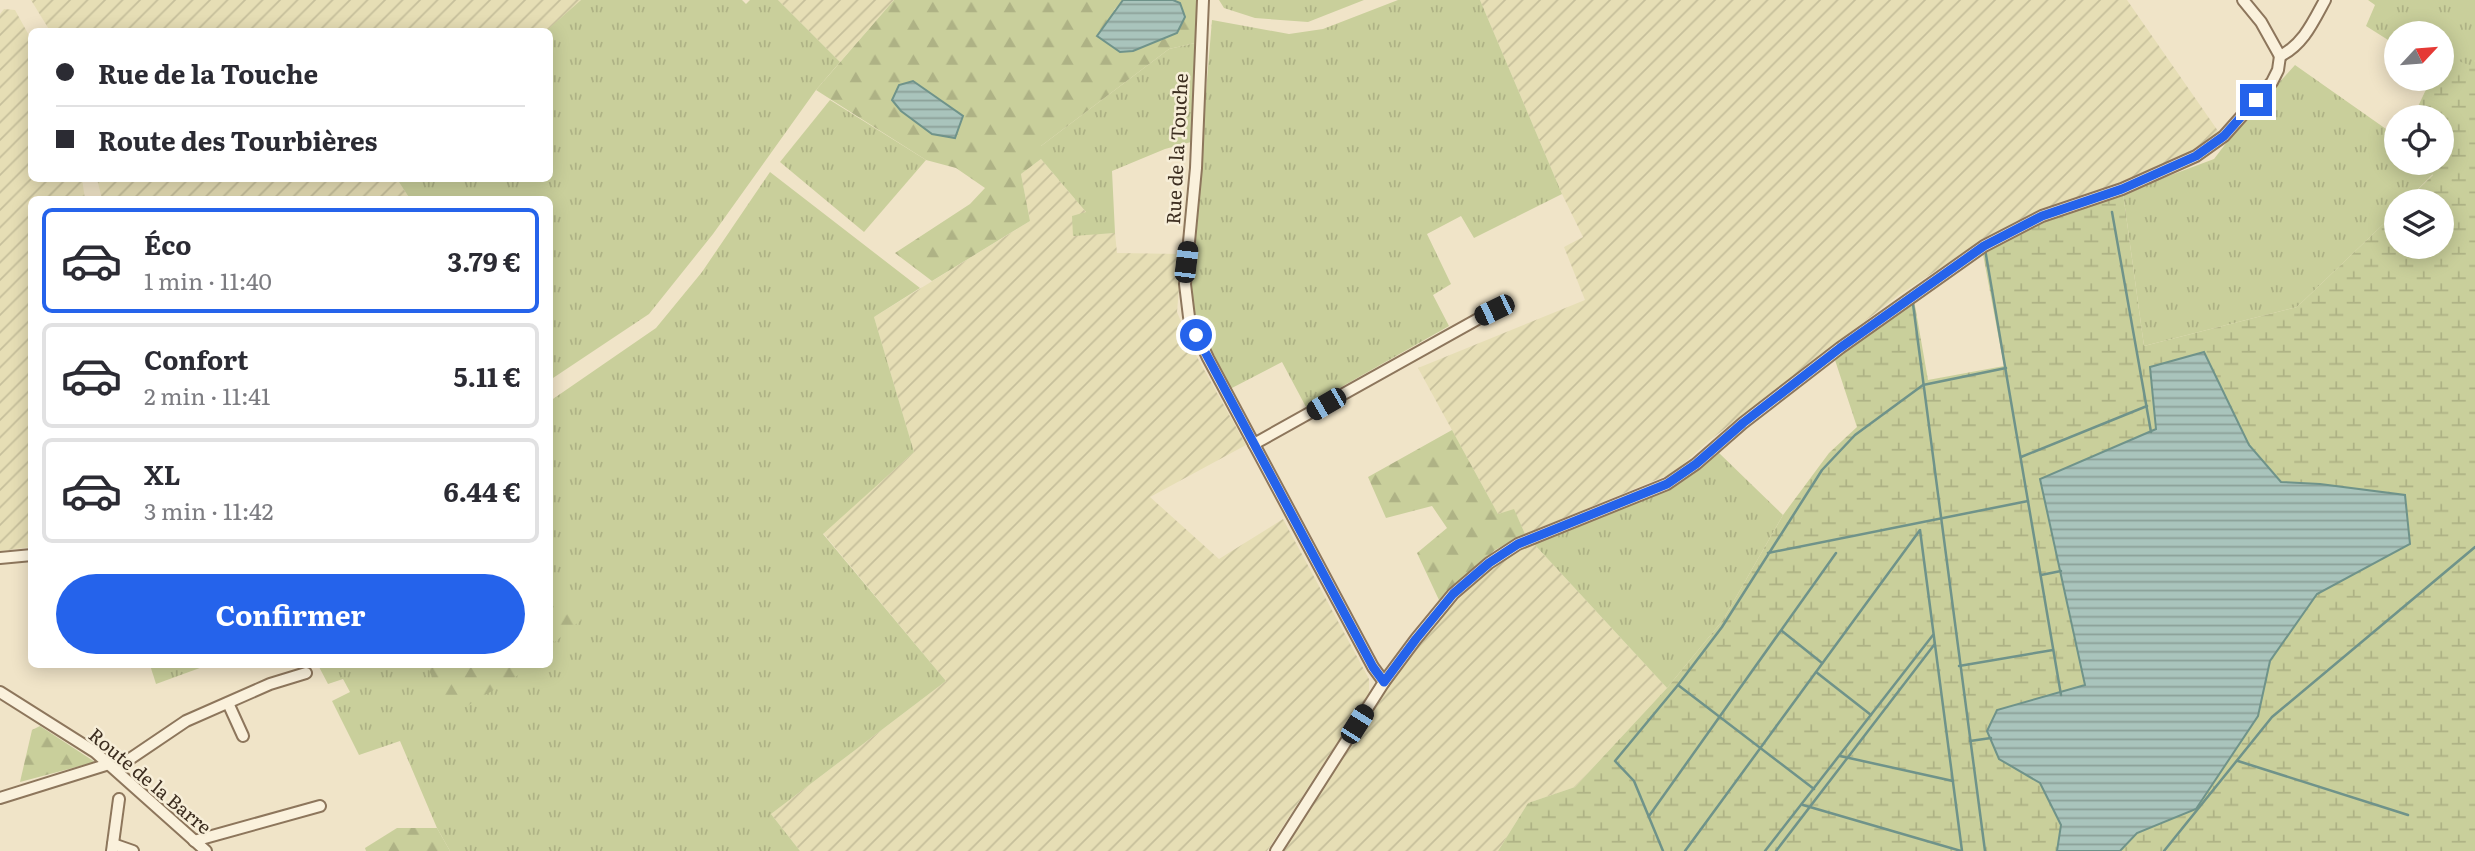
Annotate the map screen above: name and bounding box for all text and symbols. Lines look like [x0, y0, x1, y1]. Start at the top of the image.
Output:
north arrow [2384, 21, 2454, 91]
map controls [2384, 21, 2454, 259]
text: Rue de la Touche [98, 53, 318, 92]
street label: Rue de la Touche [1158, 72, 1194, 225]
route end [2240, 84, 2272, 116]
button: locate [2384, 105, 2454, 175]
text: Route des Tourbières [98, 120, 378, 159]
button: layers [2384, 189, 2454, 259]
text: Éco [144, 224, 192, 263]
icon: car [60, 229, 123, 292]
car [1174, 240, 1199, 284]
text: 3.79 € [447, 241, 521, 280]
text: 1 min · 11:40 [144, 263, 272, 297]
car [1471, 291, 1518, 329]
route start [1180, 319, 1212, 351]
text: Confort [144, 339, 248, 378]
icon: car [60, 344, 123, 407]
text: 5.11 € [453, 356, 521, 395]
text: 2 min · 11:41 [144, 378, 270, 412]
car [1303, 384, 1350, 424]
text: XL [144, 454, 181, 493]
icon: car [60, 459, 123, 522]
text: 6.44 € [443, 471, 521, 510]
text: 3 min · 11:42 [144, 493, 273, 527]
button: Confirmer [56, 574, 525, 654]
car [1337, 701, 1378, 747]
street label: Route de la Barre [83, 720, 218, 840]

